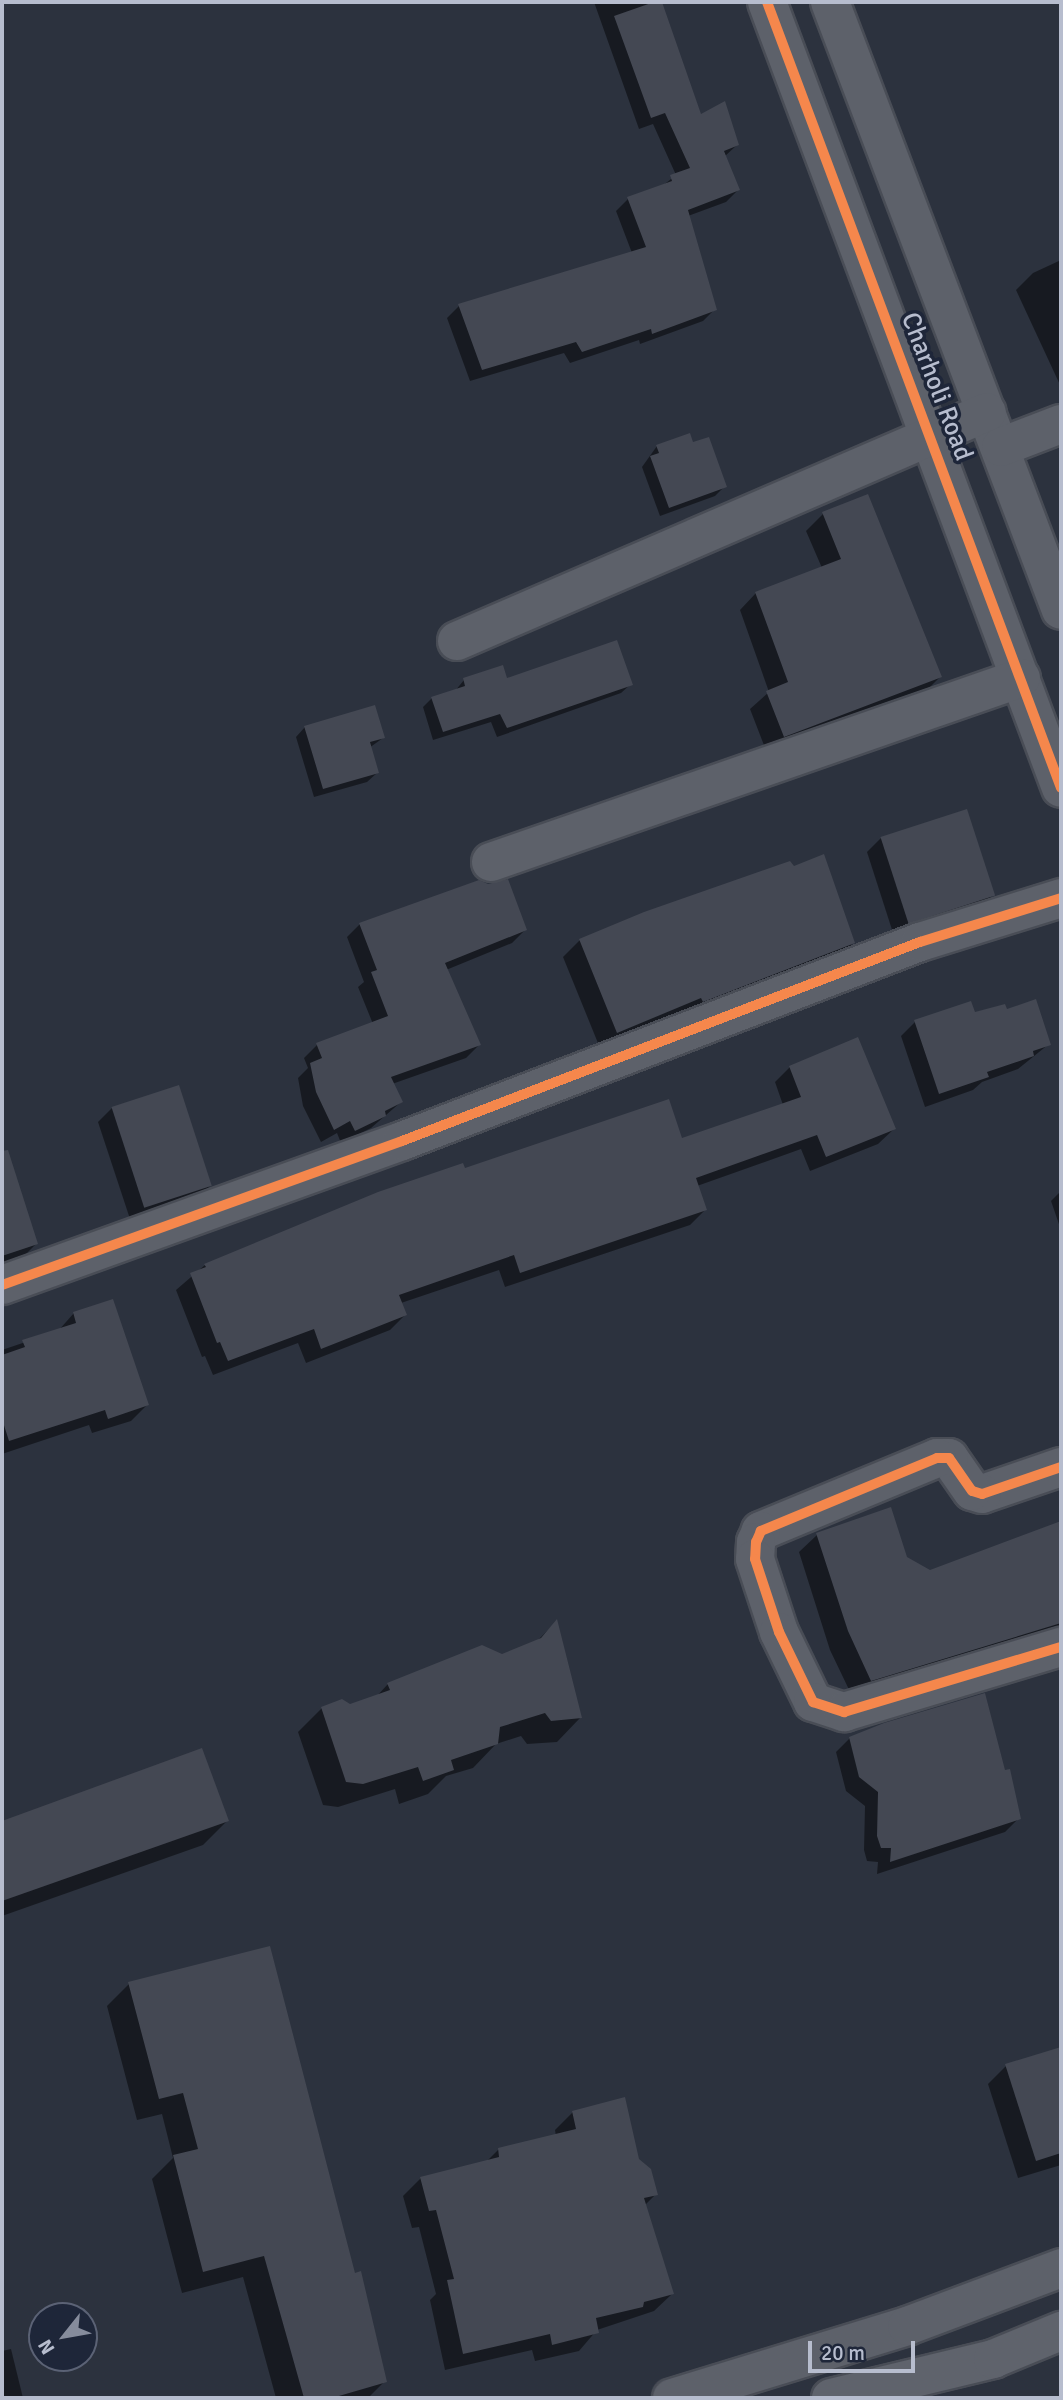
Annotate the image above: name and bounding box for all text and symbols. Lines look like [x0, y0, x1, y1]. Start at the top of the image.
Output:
street label: Charholi Road [893, 308, 979, 466]
north arrow [28, 2302, 98, 2372]
scale bar [811, 2326, 918, 2370]
text: N [33, 2335, 60, 2359]
text: 20 m [821, 2340, 865, 2366]

